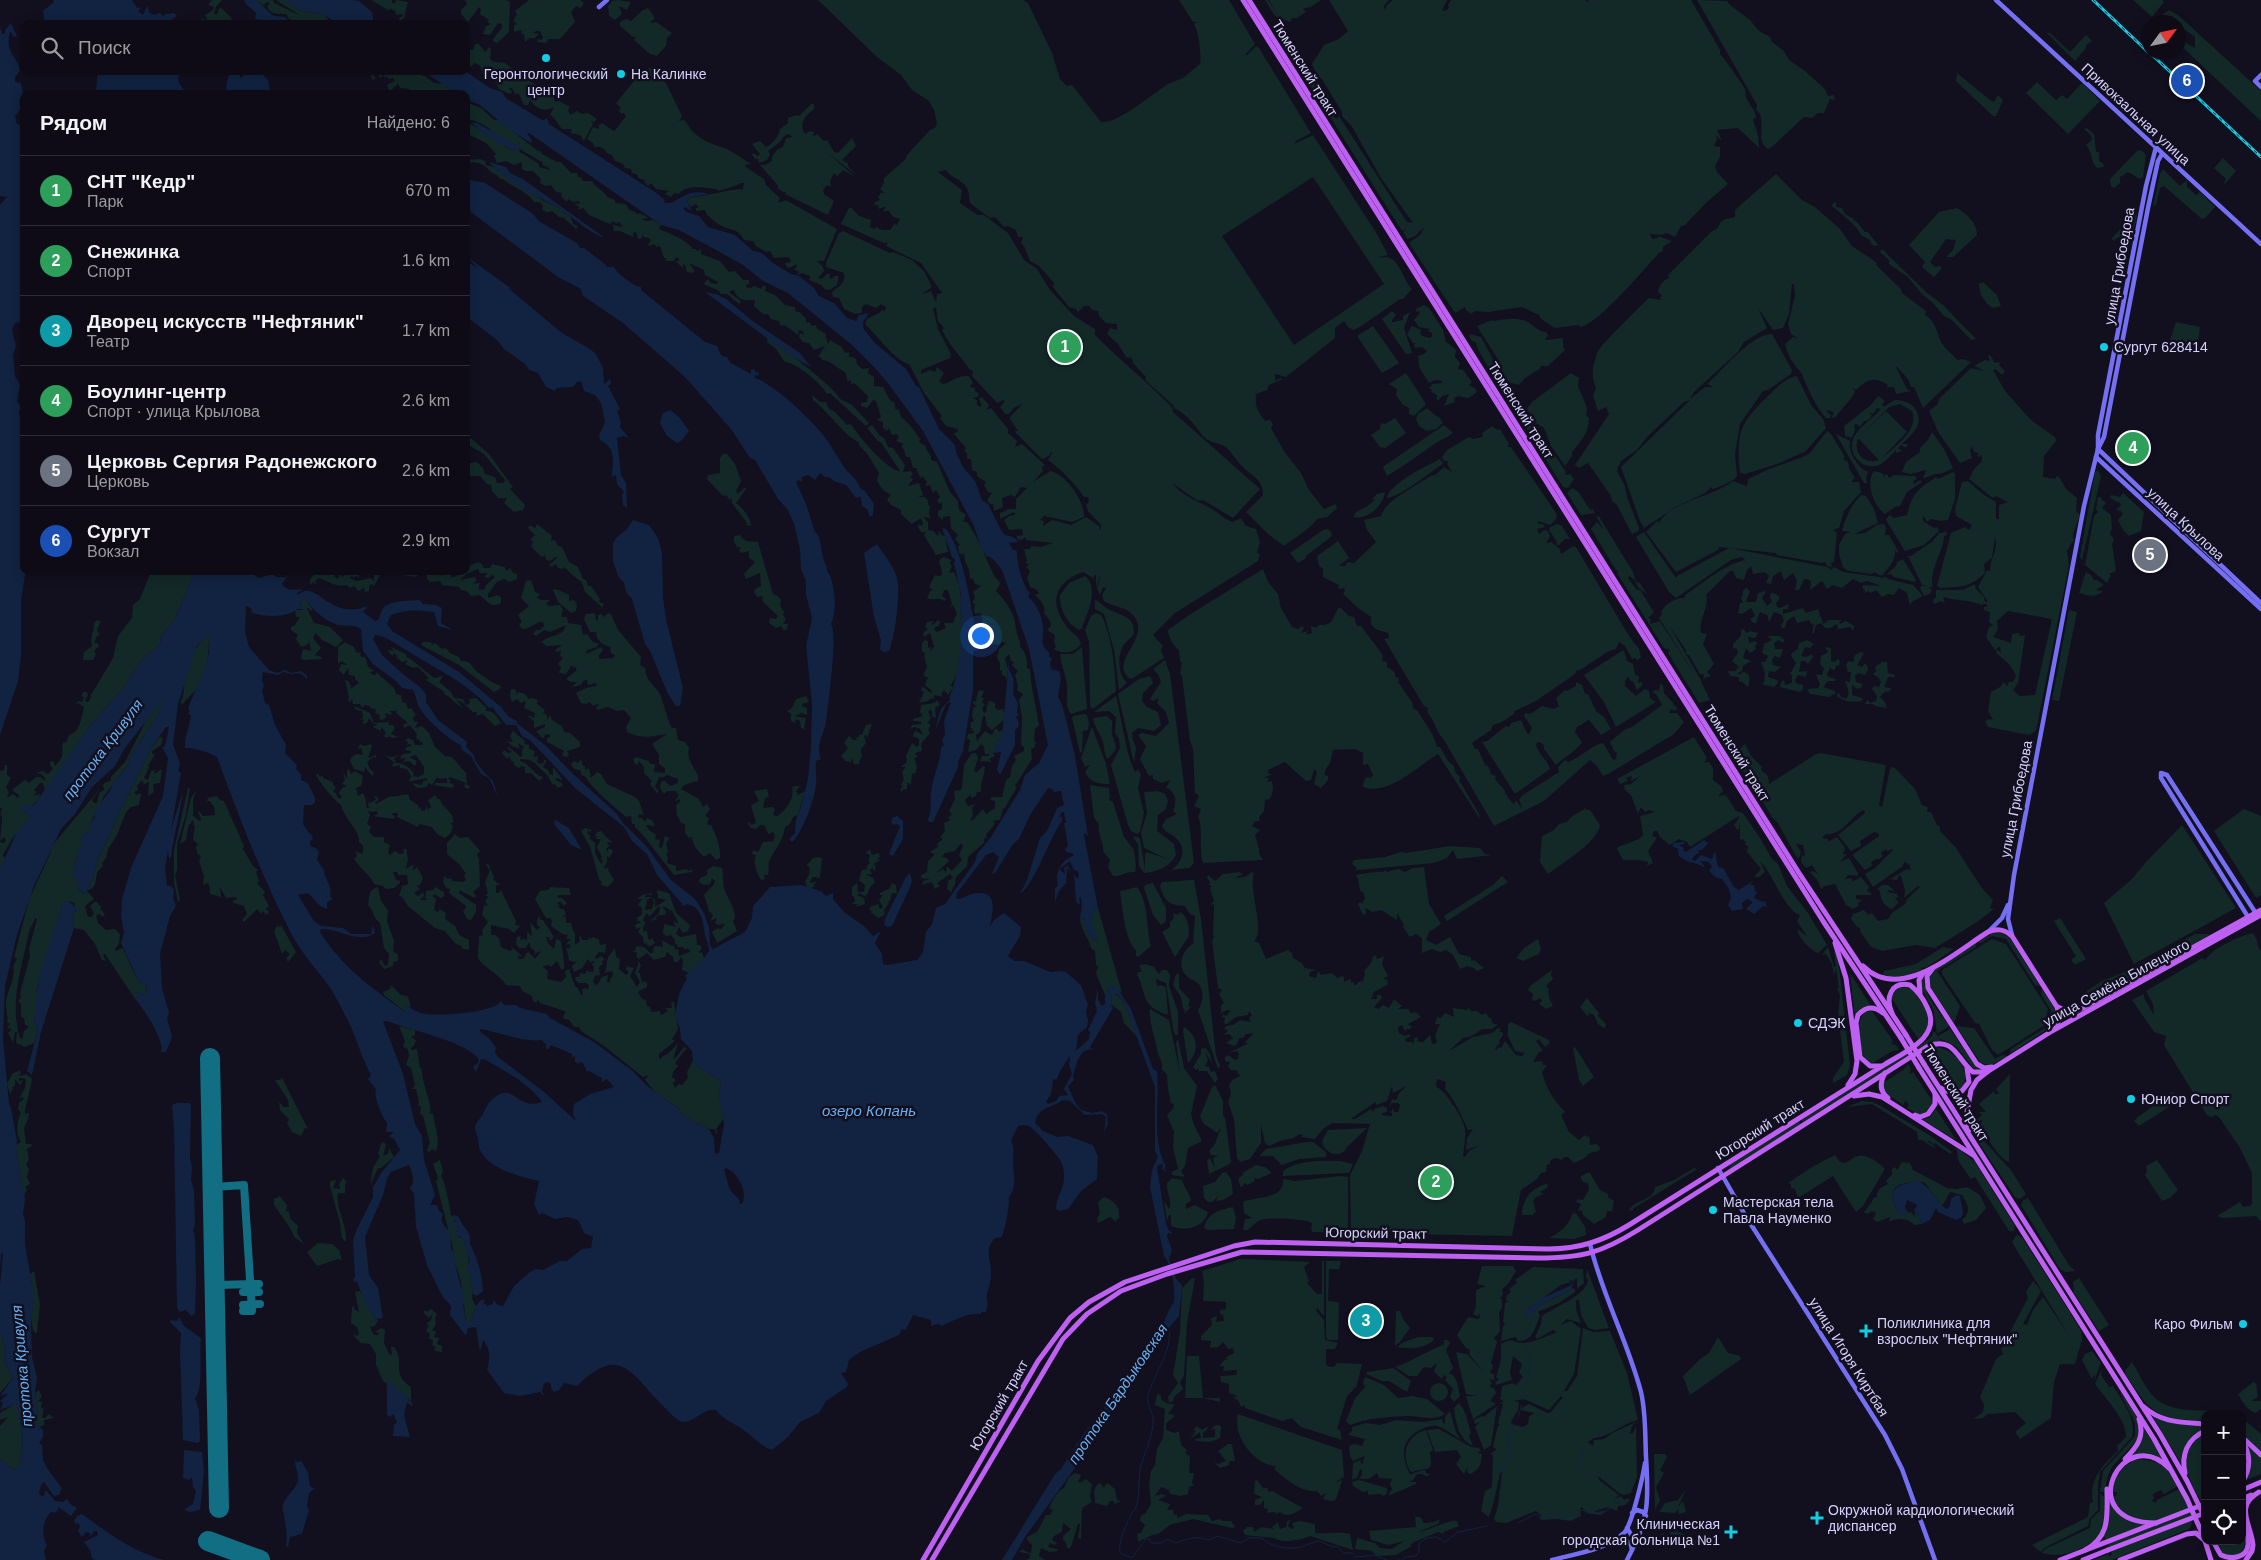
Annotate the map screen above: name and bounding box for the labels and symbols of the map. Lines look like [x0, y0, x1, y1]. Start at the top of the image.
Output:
north arrow [2141, 15, 2186, 60]
street label: Тюменский тракт [1269, 17, 1341, 120]
marker: Геронтологический центр [540, 52, 552, 64]
street label: Привокзальная улица [2079, 60, 2194, 168]
pin: 6 [2171, 62, 2203, 100]
place label: Геронтологический центр [484, 66, 608, 98]
place label: На Калинке [631, 66, 707, 82]
marker: На Калинке [615, 68, 627, 80]
street label: улица Грибоедова [2101, 206, 2137, 326]
pin: 1 [1049, 328, 1081, 366]
place label: Сургут 628414 [2114, 339, 2208, 355]
marker: Сургут 628414 [2098, 341, 2110, 353]
street label: Тюменский тракт [1485, 359, 1557, 462]
pin: 4 [2117, 429, 2149, 467]
street label: улица Крылова [2144, 484, 2228, 564]
pin: 5 [2134, 536, 2166, 574]
your location [968, 623, 994, 649]
water label: протока Кривуля [59, 696, 146, 803]
street label: Тюменский тракт [1701, 702, 1773, 805]
street label: улица Грибоедова [1997, 739, 2035, 859]
street label: улица Семёна Билецкого [2040, 936, 2192, 1030]
place label: СДЭК [1808, 1015, 1846, 1031]
marker: СДЭК [1792, 1017, 1804, 1029]
street label: Тюменский тракт [1920, 1042, 1992, 1145]
place label: Юниор Спорт [2141, 1091, 2230, 1107]
marker: Юниор Спорт [2125, 1093, 2137, 1105]
street label: Югорский тракт [1713, 1095, 1808, 1163]
water label: озеро Копань [822, 1102, 916, 1119]
pin: 2 [1420, 1163, 1452, 1201]
place label: Мастерская тела Павла Науменко [1723, 1194, 1834, 1226]
marker: Мастерская тела Павла Науменко [1707, 1204, 1719, 1216]
street label: Югорский тракт [1325, 1224, 1428, 1242]
street label: улица Игоря Киртбая [1806, 1295, 1892, 1419]
pin: 3 [1350, 1302, 1382, 1340]
water label: протока Кривуля [8, 1305, 35, 1427]
place label: Поликлиника для взрослых "Нефтяник" [1877, 1315, 2017, 1347]
place label: Каро Фильм [2154, 1316, 2233, 1332]
marker: Каро Фильм [2237, 1318, 2249, 1330]
water label: протока Бардыковская [1064, 1321, 1171, 1467]
marker: Поликлиника для взрослых "Нефтяник" [1859, 1324, 1873, 1338]
street label: Югорский тракт [967, 1356, 1032, 1453]
place label: Окружной кардиологический диспансер [1828, 1502, 2014, 1534]
marker: Окружной кардиологический диспансер [1810, 1511, 1824, 1525]
place label: Клиническая городская больница №1 [1562, 1516, 1720, 1548]
marker: Клиническая городская больница №1 [1724, 1525, 1738, 1539]

